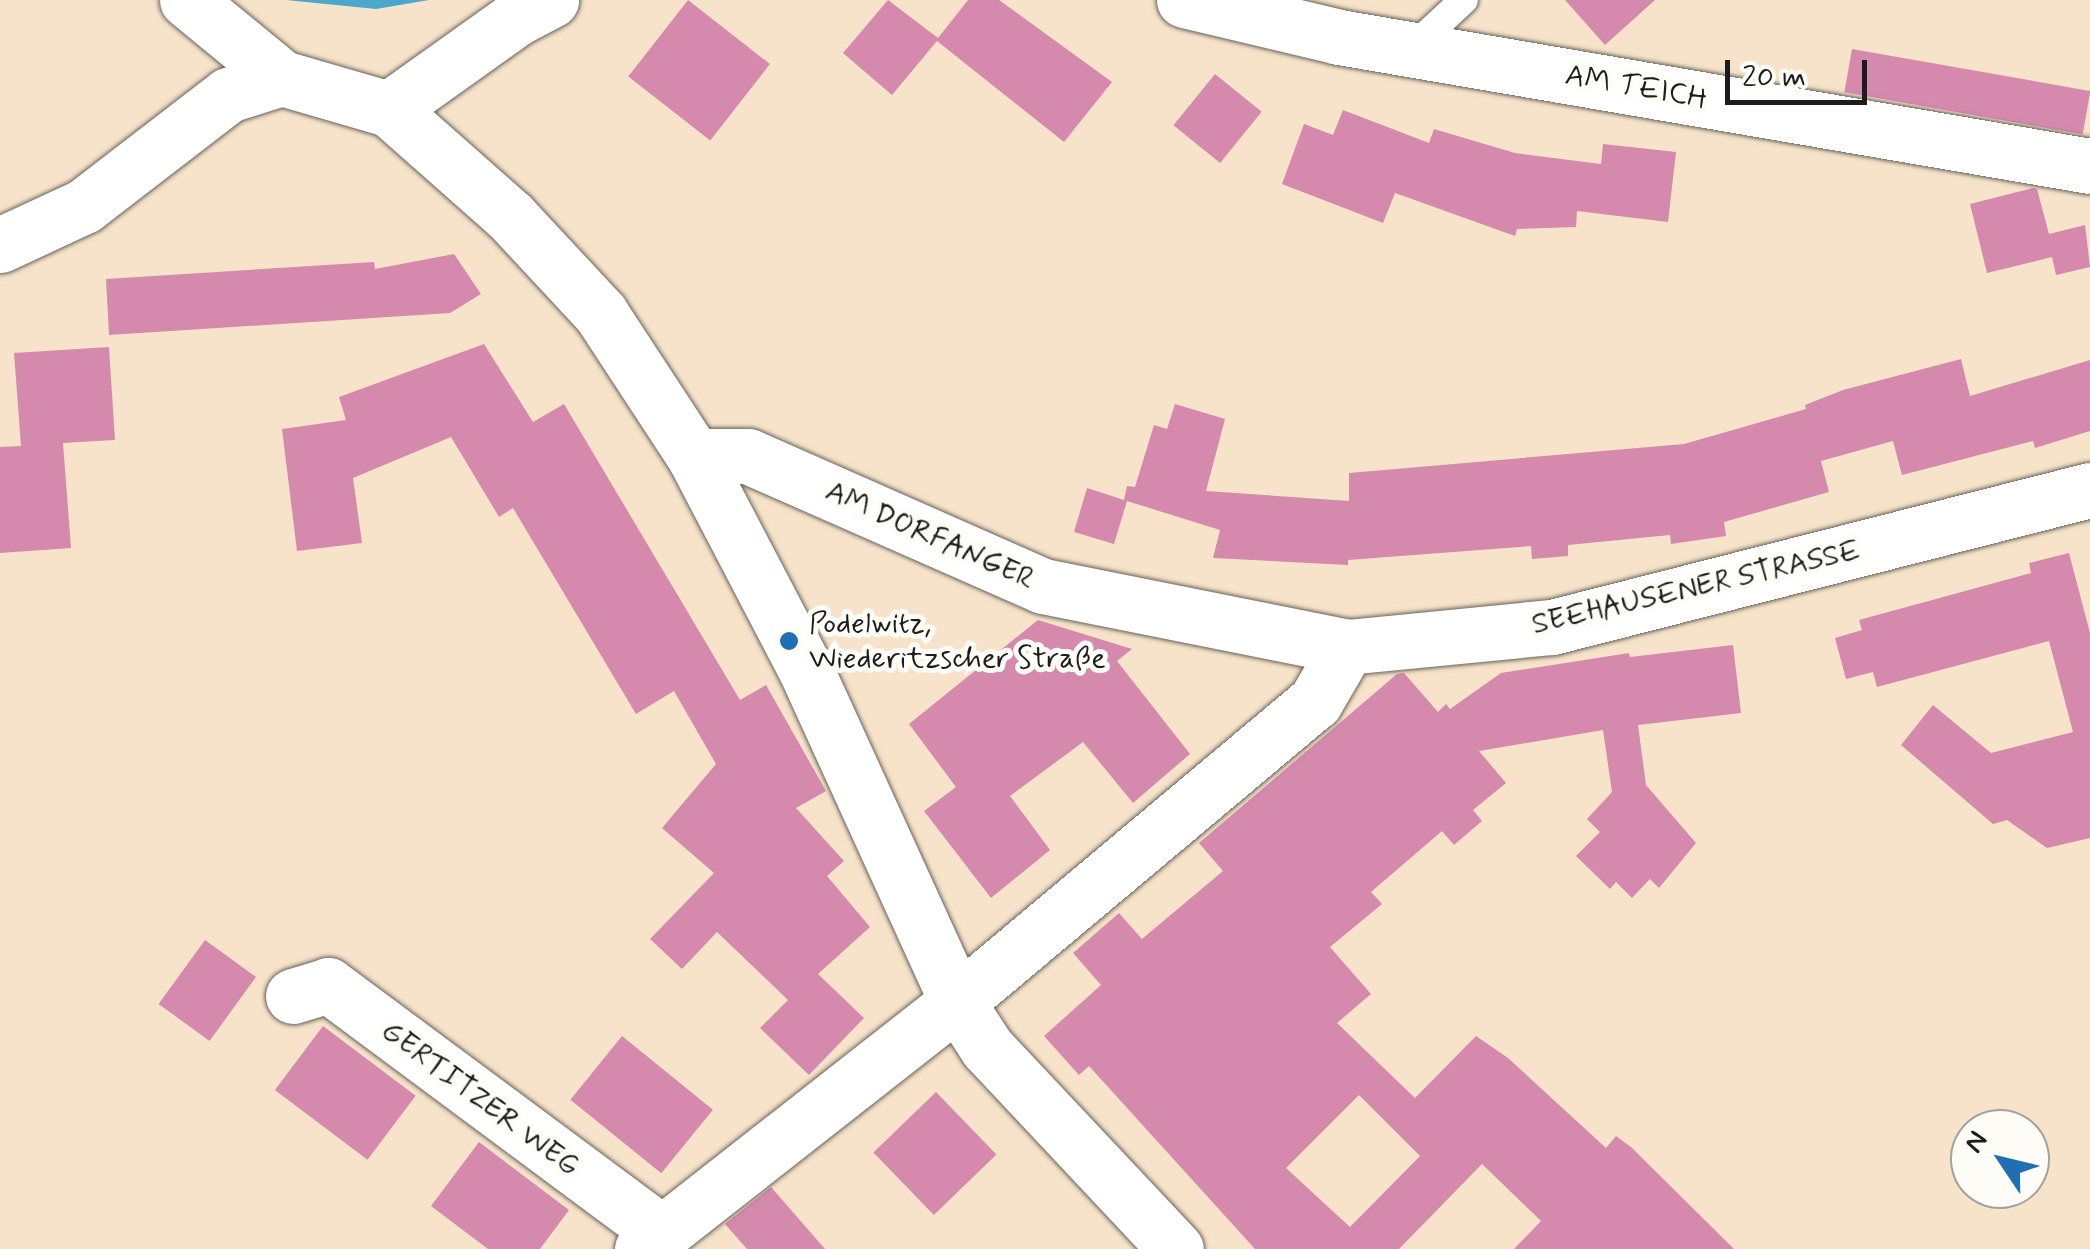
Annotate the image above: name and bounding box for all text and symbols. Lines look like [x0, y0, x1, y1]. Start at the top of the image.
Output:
scale bar [1730, 40, 1872, 102]
street label: AM TEICH [1564, 58, 1708, 118]
text: 20 m [1742, 58, 1806, 97]
street label: AM DORFANGER [820, 474, 1040, 598]
street label: SEEHAUSENER STRASSE [1526, 532, 1866, 644]
place label: Podelwitz, Wiederitzscher Straße [809, 606, 1106, 676]
marker: Podelwitz, Wiederitzscher Straße [778, 630, 800, 652]
street label: GERTITZER WEG [374, 1013, 586, 1185]
north arrow [1950, 1109, 2050, 1209]
text: N [1956, 1124, 1997, 1161]

